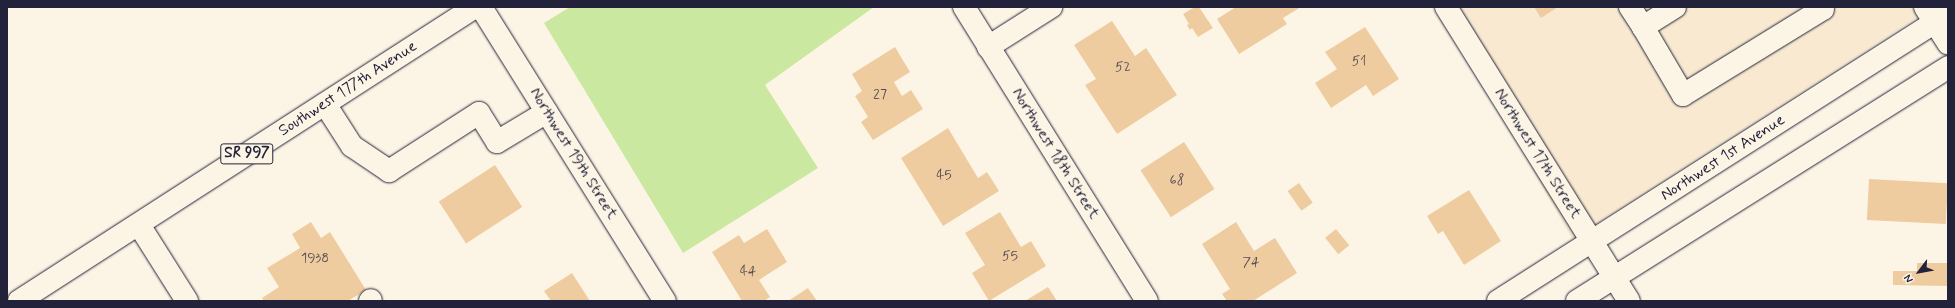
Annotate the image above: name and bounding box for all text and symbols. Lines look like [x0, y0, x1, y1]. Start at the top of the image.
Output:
street label: Southwest 177th Avenue [275, 37, 421, 141]
house number: 51 [1352, 53, 1366, 69]
house number: 52 [1115, 59, 1131, 75]
street label: Northwest 19th Street [525, 85, 621, 223]
street label: Northwest 18th Street [1007, 85, 1103, 223]
street label: Northwest 17th Street [1489, 85, 1585, 223]
house number: 27 [873, 86, 887, 102]
street label: Northwest 1st Avenue [1657, 111, 1789, 205]
road number: SR 997 [220, 141, 274, 167]
house number: 45 [936, 167, 952, 183]
house number: 68 [1170, 172, 1184, 188]
house number: 55 [1002, 248, 1018, 264]
house number: 1938 [301, 250, 329, 266]
north arrow [1899, 252, 1939, 292]
house number: 74 [1243, 254, 1259, 270]
house number: 44 [740, 263, 756, 279]
text: N [1901, 272, 1917, 285]

